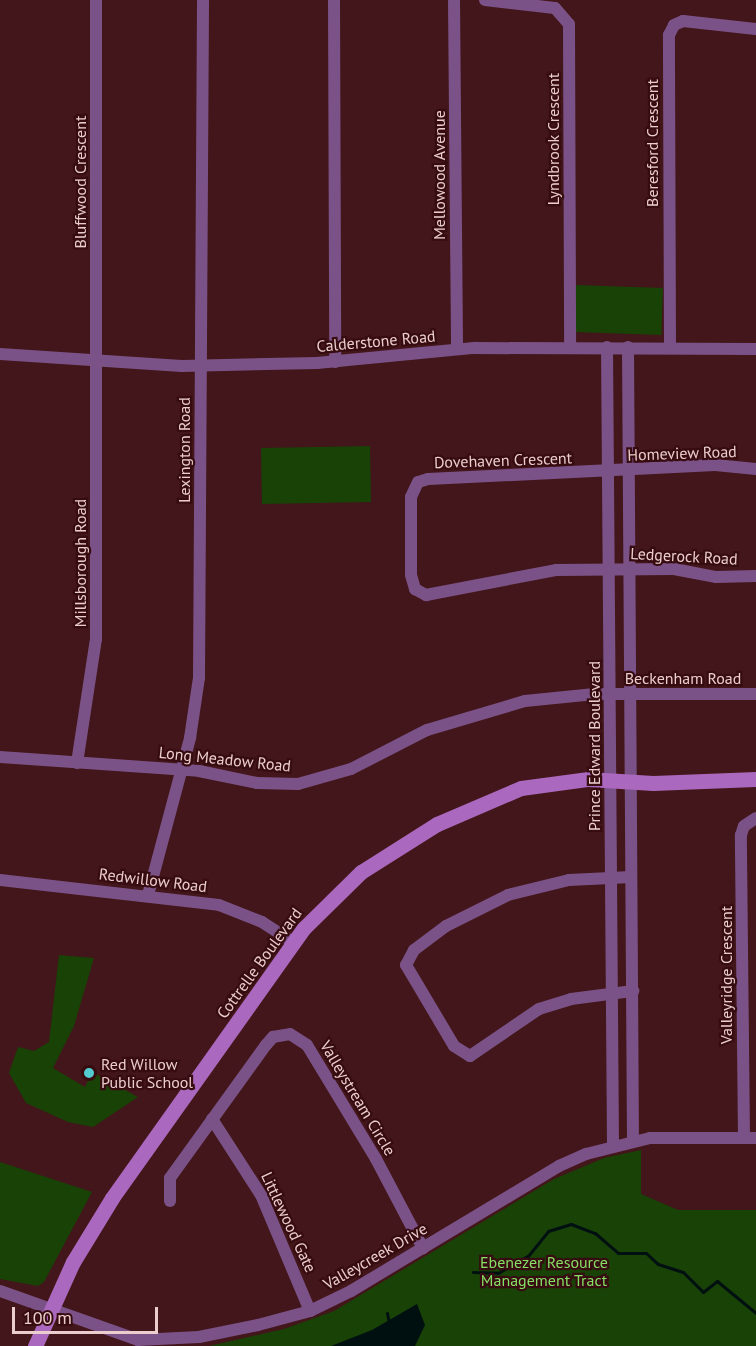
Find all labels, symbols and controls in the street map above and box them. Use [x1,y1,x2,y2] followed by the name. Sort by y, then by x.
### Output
[543,72,563,206] street label: Lyndbrook Crescent
[642,79,662,207] street label: Beresford Crescent
[429,110,449,240] street label: Mellowood Avenue
[70,116,90,248] street label: Bluffwood Crescent
[316,326,436,356] street label: Calderstone Road
[174,397,194,503] street label: Lexington Road
[627,441,737,465] street label: Homeview Road
[434,448,572,472] street label: Dovehaven Crescent
[70,499,90,627] street label: Millsborough Road
[630,544,738,568] street label: Ledgerock Road
[584,661,604,831] street label: Prince Edward Boulevard
[625,668,741,688] street label: Beckenham Road
[158,742,292,776] street label: Long Meadow Road
[98,864,208,896] street label: Redwillow Road
[212,904,306,1022] street label: Cottrelle Boulevard
[716,906,736,1044] street label: Valleyridge Crescent
[316,1037,400,1159] street label: Valleystream Circle
[101,1054,193,1092] place label: Red Willow Public School
[82,1066,96,1080] marker: Red Willow Public School
[257,1169,321,1275] street label: Littlewood Gate
[319,1218,431,1294] street label: Valleycreek Drive
[480,1252,608,1290] park label: Ebenezer Resource Management Tract
[15,1295,160,1333] scale bar
[23,1306,72,1329] text: 100 m

